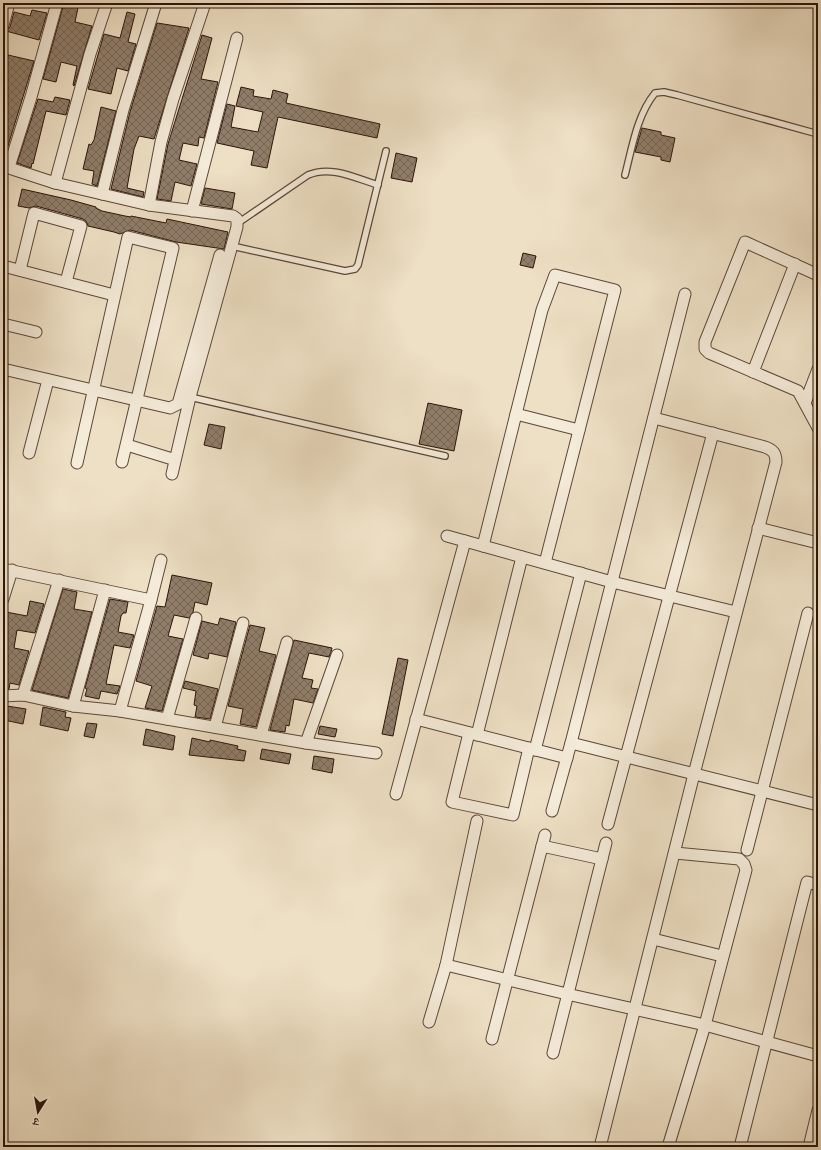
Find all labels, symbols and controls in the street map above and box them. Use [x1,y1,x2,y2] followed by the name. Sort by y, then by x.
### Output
[18,1092,58,1132] north arrow
[31,1114,41,1129] text: उ

